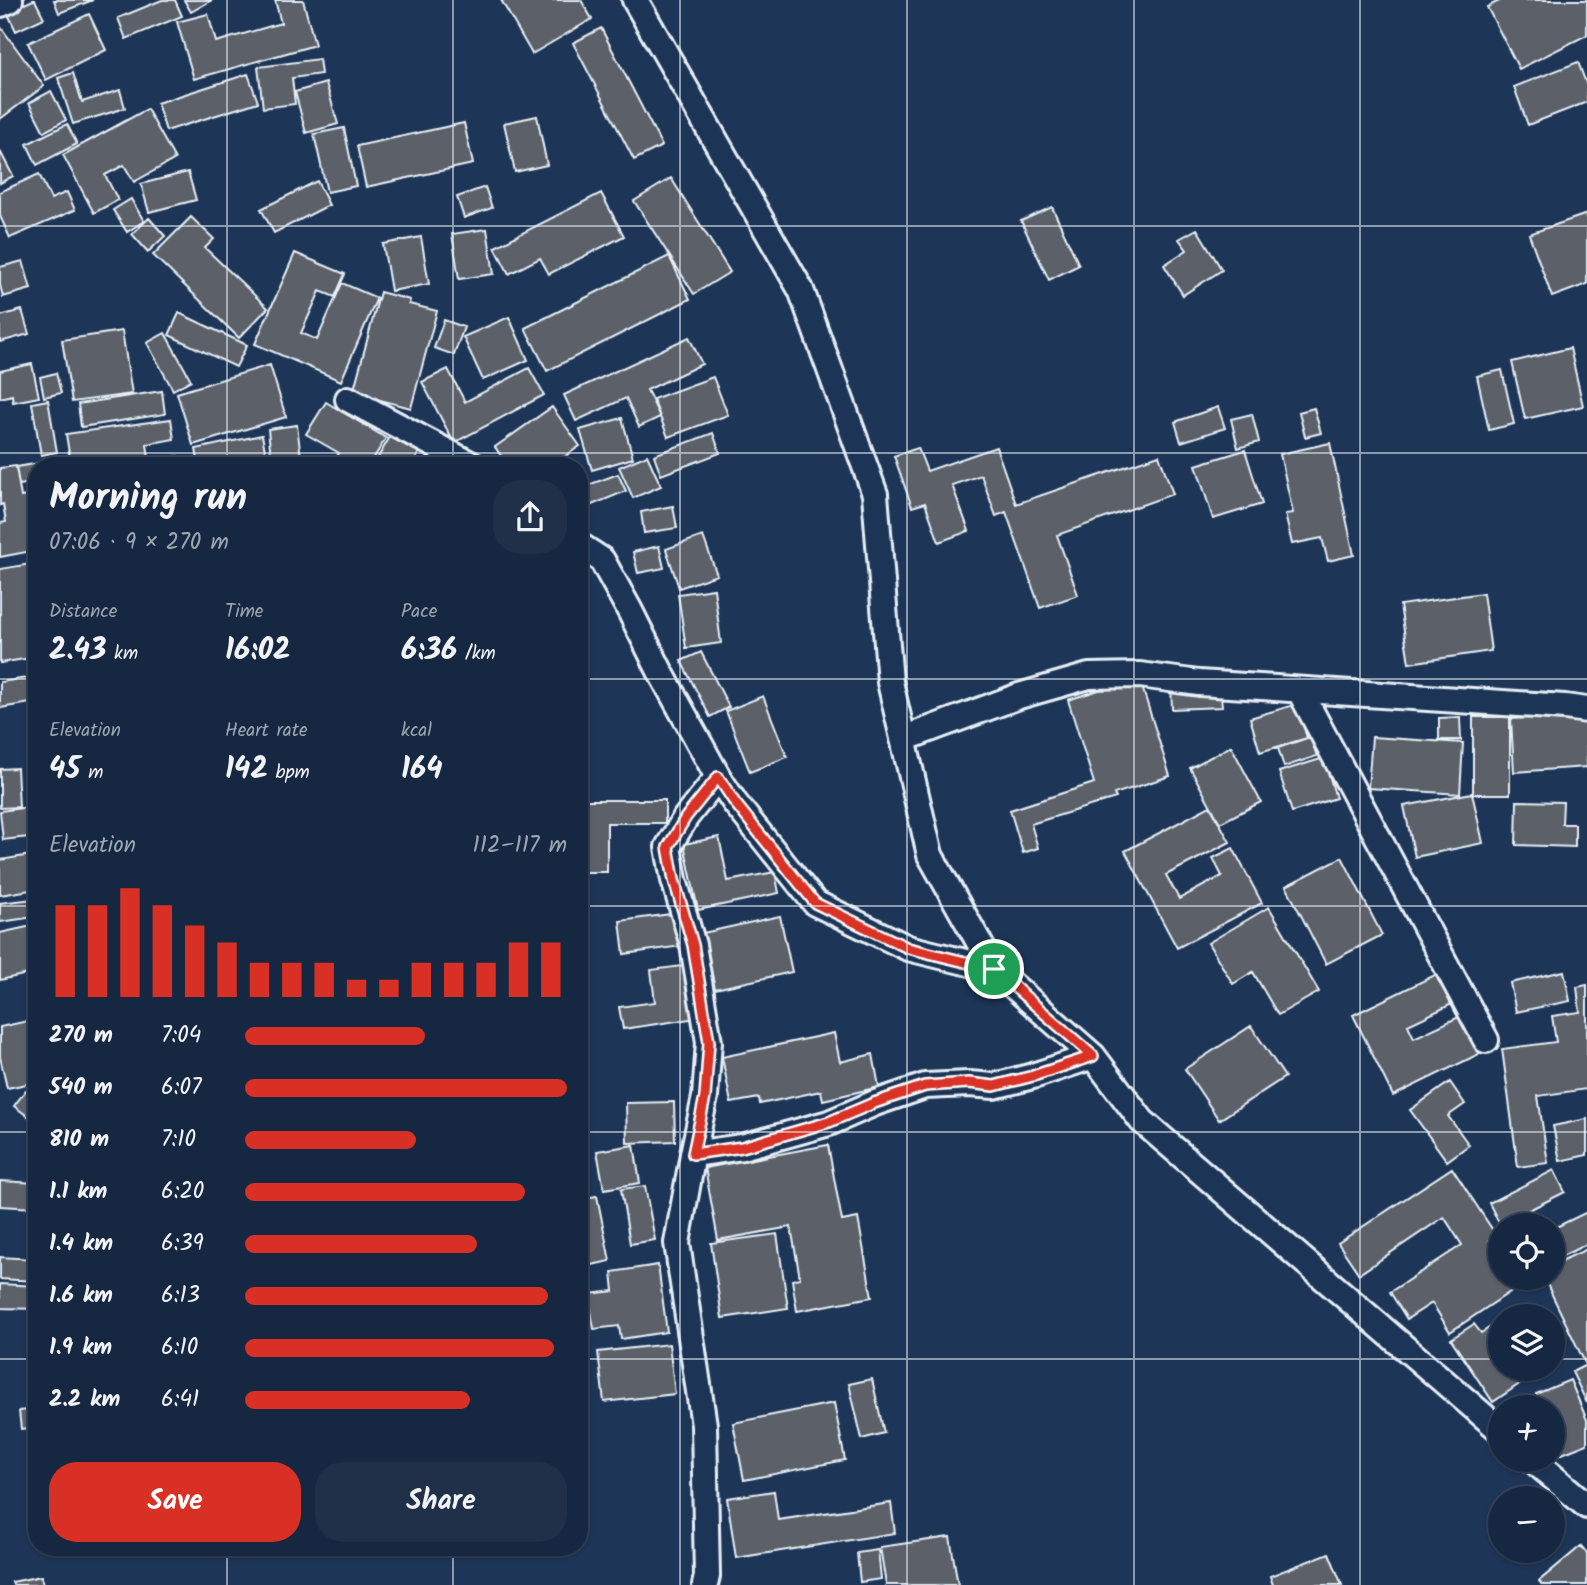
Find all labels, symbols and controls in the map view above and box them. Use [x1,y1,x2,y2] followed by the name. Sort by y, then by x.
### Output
[49,469,247,529] text: Morning run
[493,480,567,554] button: share
[49,525,229,561] text: 07:06 · 9 × 270 m
[49,597,117,627] text: Distance
[225,597,263,627] text: Time
[401,597,437,627] text: Pace
[49,627,106,675] text: 2.43
[225,627,291,675] text: 16:02
[401,627,457,675] text: 6:36
[106,639,138,669] text: km
[457,639,496,669] text: /km
[49,716,121,746] text: Elevation
[225,716,308,746] text: Heart rate
[401,716,432,746] text: kcal
[49,746,81,794] text: 45
[225,746,268,794] text: 142
[401,746,443,794] text: 164
[81,758,103,788] text: m
[268,758,310,788] text: bpm
[49,828,136,864] text: Elevation
[473,828,567,864] text: 112–117 m
[964,939,1024,999] pin
[975,950,1013,988] icon: arrive
[49,1018,113,1054] text: 270 m
[161,1018,201,1054] text: 7:04
[49,1070,113,1106] text: 540 m
[161,1070,202,1106] text: 6:07
[49,1122,109,1158] text: 810 m
[161,1122,196,1158] text: 7:10
[49,1174,107,1210] text: 1.1 km
[161,1174,204,1210] text: 6:20
[1488,1213,1565,1563] map controls
[1488,1213,1565,1290] button: locate
[49,1226,113,1262] text: 1.4 km
[161,1226,204,1262] text: 6:39
[49,1278,113,1314] text: 1.6 km
[161,1278,200,1314] text: 6:13
[1488,1304,1565,1381] button: layers
[49,1330,112,1366] text: 1.9 km
[161,1330,198,1366] text: 6:10
[49,1382,120,1418] text: 2.2 km
[161,1382,199,1418] text: 6:41
[1488,1395,1565,1472] button: +
[49,1462,301,1542] button: Save
[315,1462,567,1542] button: Share
[1488,1486,1565,1563] button: −

